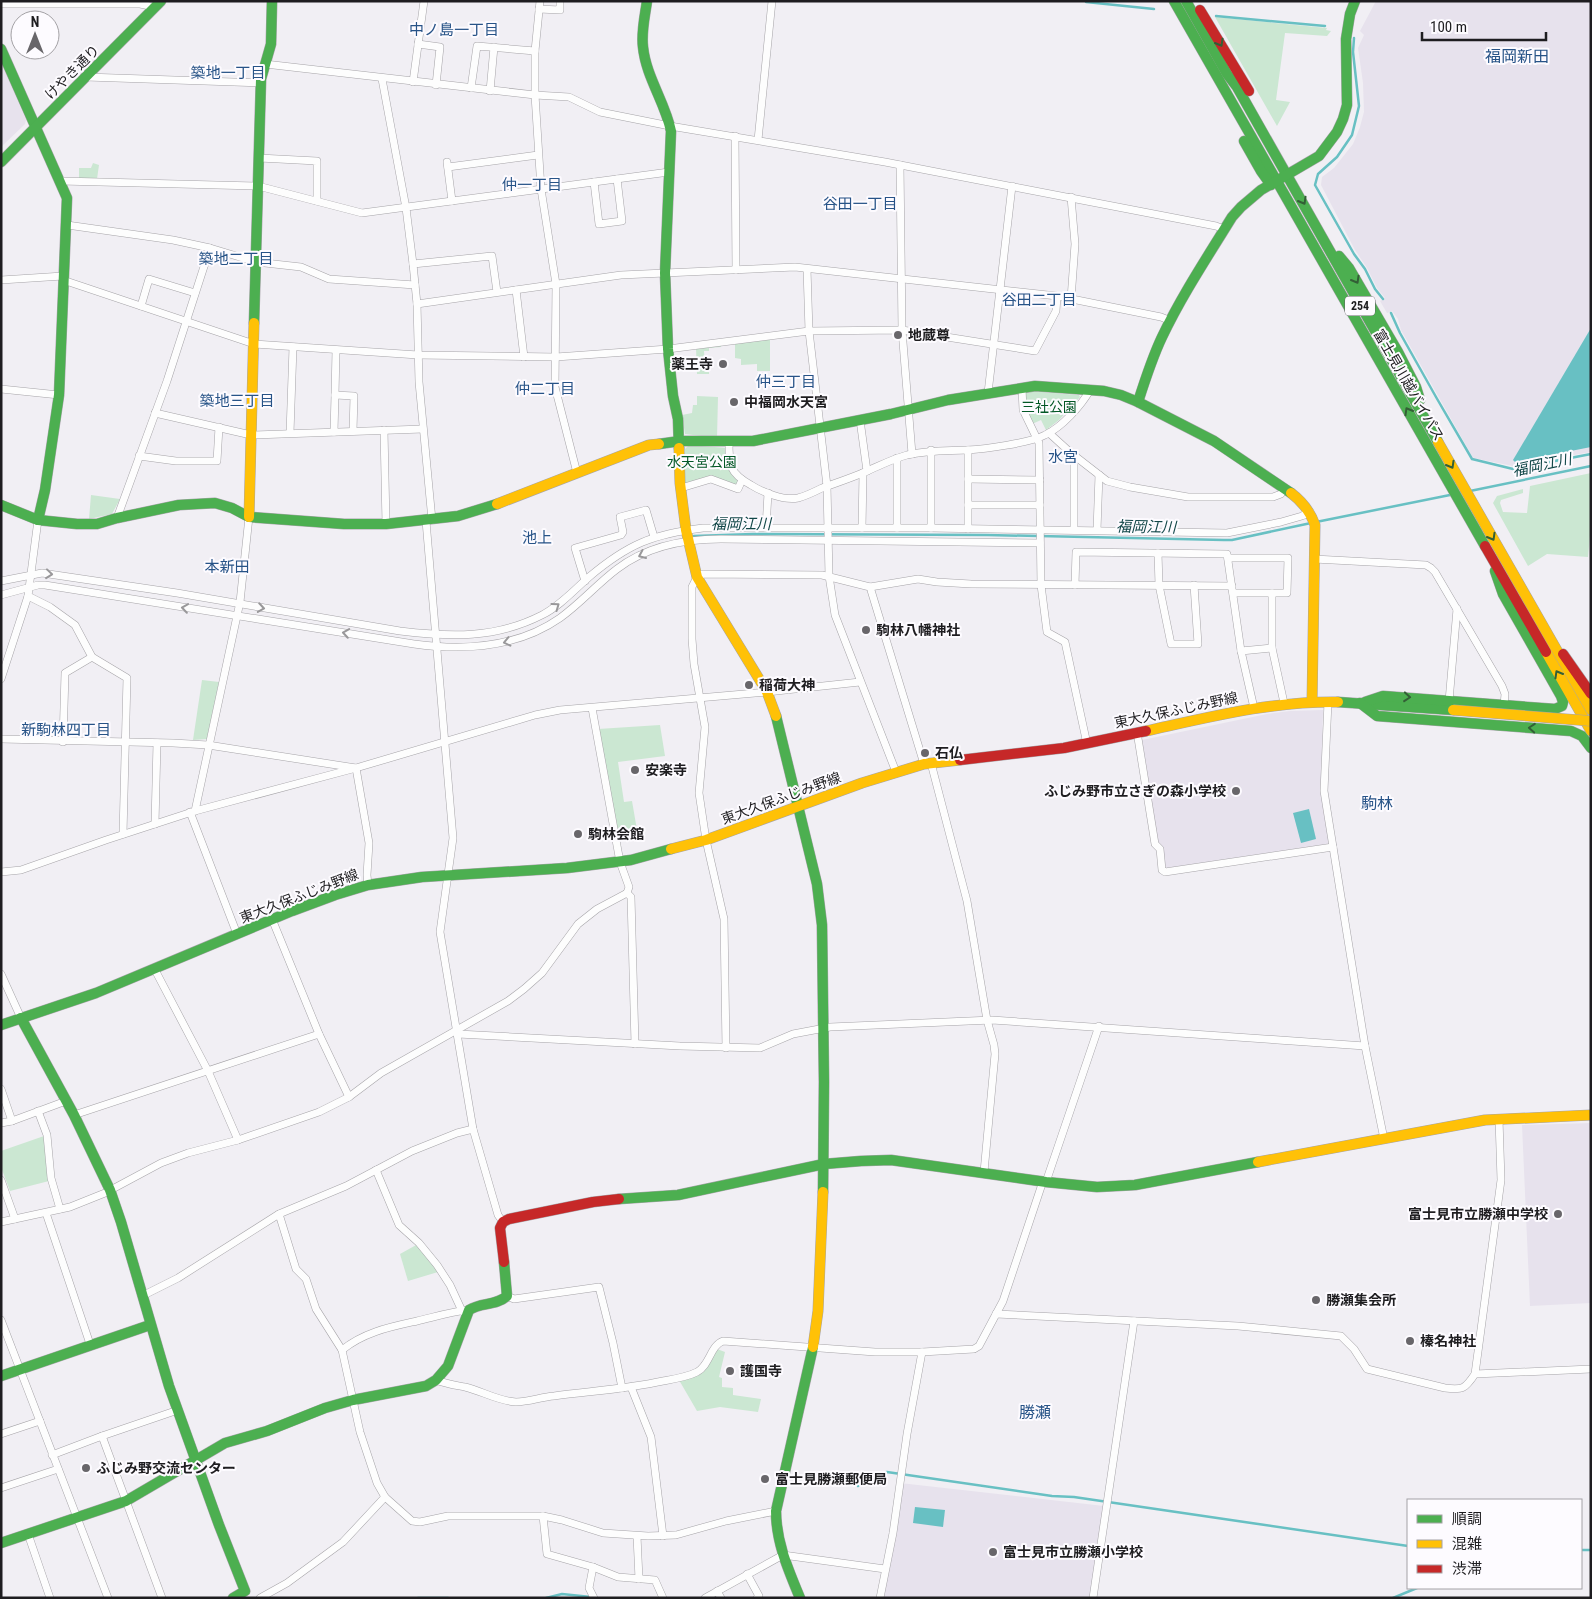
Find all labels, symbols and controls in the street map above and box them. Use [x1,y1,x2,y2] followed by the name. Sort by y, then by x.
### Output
[10,10,60,60] north arrow
[1422,10,1546,42] scale bar
[31,14,39,30] text: N
[1430,18,1467,36] text: 100 m
[409,21,499,39] district label: 中ノ島一丁目
[1214,37,1224,46] one-way arrow
[42,42,102,102] street label: けやき通り
[1485,47,1549,66] district label: 福岡新田
[190,64,266,82] district label: 築地一丁目
[502,176,562,194] district label: 仲一丁目
[822,195,898,213] district label: 谷田一丁目
[1297,195,1307,204] one-way arrow
[198,250,274,268] district label: 築地二丁目
[1349,274,1359,283] one-way arrow
[1001,291,1077,309] district label: 谷田二丁目
[1345,296,1375,316] road number: 254
[908,327,950,343] place label: 地蔵尊
[1371,327,1447,443] street label: 富士見川越バイパス
[892,329,904,341] marker: 地蔵尊
[671,356,713,372] place label: 薬王寺
[717,358,729,370] marker: 薬王寺
[756,373,816,391] district label: 仲三丁目
[515,380,575,398] district label: 仲二丁目
[199,392,275,410] district label: 築地三丁目
[744,394,828,410] place label: 中福岡水天宮
[728,396,740,408] marker: 中福岡水天宮
[1021,399,1077,415] park label: 三社公園
[1404,408,1414,417] one-way arrow
[1048,448,1078,466] district label: 水宮
[1511,450,1575,480] water label: 福岡江川
[667,454,737,470] park label: 水天宮公園
[1444,459,1454,468] one-way arrow
[711,515,773,533] water label: 福岡江川
[1116,517,1178,537] water label: 福岡江川
[522,529,552,547] district label: 池上
[1486,532,1496,541] one-way arrow
[638,548,647,559] one-way arrow
[204,558,250,576] district label: 本新田
[45,568,53,579] one-way arrow
[257,602,266,612] one-way arrow
[181,603,189,614] one-way arrow
[550,603,560,612] one-way arrow
[876,622,960,638] place label: 駒林八幡神社
[860,624,872,636] marker: 駒林八幡神社
[342,628,350,638] one-way arrow
[502,636,511,647] one-way arrow
[1554,670,1564,679] one-way arrow
[759,677,815,693] place label: 稲荷大神
[743,679,755,691] marker: 稲荷大神
[1113,689,1239,731] street label: 東大久保ふじみ野線
[1403,692,1411,703] one-way arrow
[21,721,111,739] district label: 新駒林四丁目
[1528,723,1536,734] one-way arrow
[935,745,963,761] place label: 石仏
[919,747,931,759] marker: 石仏
[645,762,687,778] place label: 安楽寺
[629,764,641,776] marker: 安楽寺
[719,769,843,827] street label: 東大久保ふじみ野線
[1044,783,1226,799] place label: ふじみ野市立さぎの森小学校
[1230,785,1242,797] marker: ふじみ野市立さぎの森小学校
[1361,794,1393,813] district label: 駒林
[588,826,644,842] place label: 駒林会館
[572,828,584,840] marker: 駒林会館
[237,866,361,926] street label: 東大久保ふじみ野線
[1408,1206,1548,1222] place label: 富士見市立勝瀬中学校
[1552,1208,1564,1220] marker: 富士見市立勝瀬中学校
[1326,1292,1396,1308] place label: 勝瀬集会所
[1310,1294,1322,1306] marker: 勝瀬集会所
[1420,1333,1476,1349] place label: 榛名神社
[1404,1335,1416,1347] marker: 榛名神社
[740,1363,782,1379] place label: 護国寺
[724,1365,736,1377] marker: 護国寺
[1019,1403,1051,1422] district label: 勝瀬
[96,1460,236,1476] place label: ふじみ野交流センター
[80,1462,92,1474] marker: ふじみ野交流センター
[775,1471,887,1487] place label: 富士見勝瀬郵便局
[759,1473,771,1485] marker: 富士見勝瀬郵便局
[1407,1499,1582,1589] legend
[1452,1510,1482,1528] text: 順調
[1452,1535,1482,1553] text: 混雑
[1003,1544,1143,1560] place label: 富士見市立勝瀬小学校
[987,1546,999,1558] marker: 富士見市立勝瀬小学校
[1452,1560,1482,1578] text: 渋滞

